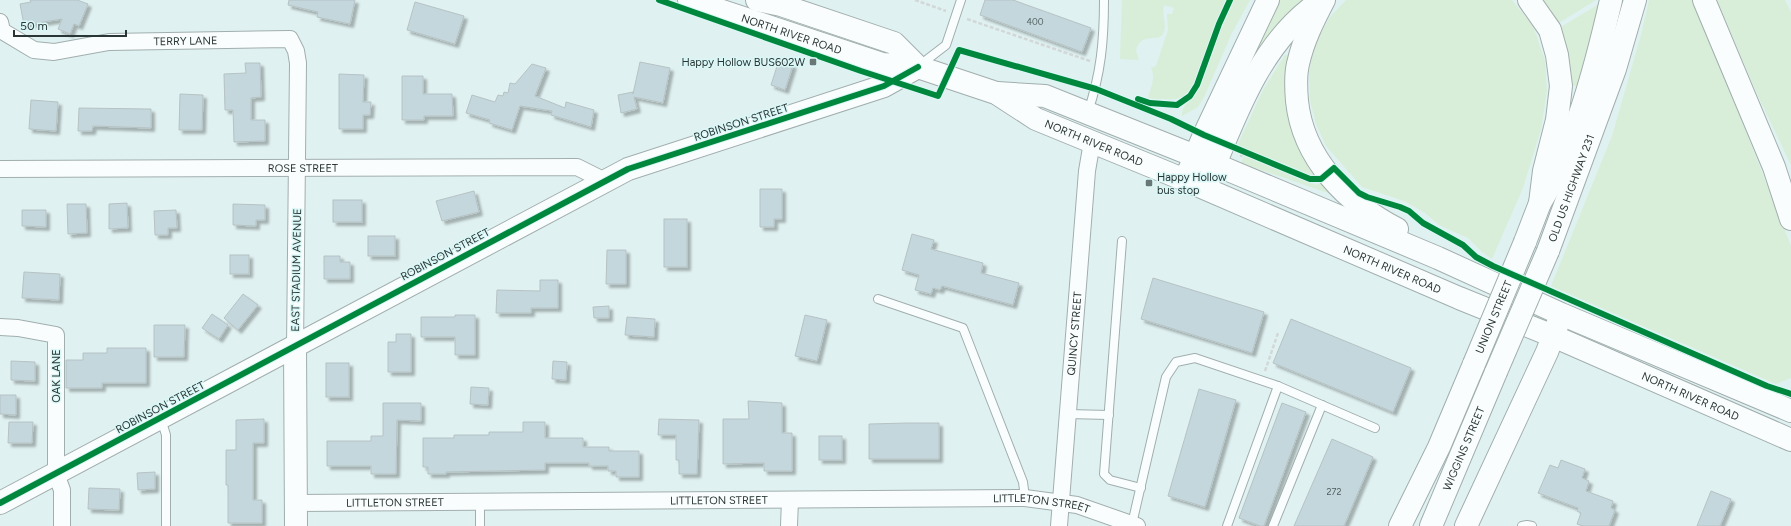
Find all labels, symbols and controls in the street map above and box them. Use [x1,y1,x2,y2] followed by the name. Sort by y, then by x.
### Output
[14,12,126,38] scale bar
[739,12,844,57] street label: NORTH RIVER ROAD
[1026,16,1044,27] house number: 400
[20,19,48,33] text: 50 m
[153,34,218,48] street label: TERRY LANE
[681,56,805,69] place label: Happy Hollow BUS602W
[808,57,818,67] marker: Happy Hollow BUS602W
[692,101,790,144] street label: ROBINSON STREET
[1043,117,1145,169] street label: NORTH RIVER ROAD
[1546,133,1597,244] street label: OLD US HIGHWAY 231
[268,162,338,175] street label: ROSE STREET
[1157,171,1227,197] place label: Happy Hollow bus stop
[1144,178,1154,188] marker: Happy Hollow bus stop
[289,208,304,332] street label: EAST STADIUM AVENUE
[398,225,492,283] street label: ROBINSON STREET
[1341,243,1443,297] street label: NORTH RIVER ROAD
[1473,279,1515,356] street label: UNION STREET
[1065,291,1084,376] street label: QUINCY STREET
[50,349,63,403] street label: OAK LANE
[1640,370,1741,424] street label: NORTH RIVER ROAD
[113,378,207,436] street label: ROBINSON STREET
[1441,405,1488,493] street label: WIGGINS STREET
[1327,486,1341,497] house number: 272
[993,492,1092,516] street label: LITTLETON STREET
[670,494,768,507] street label: LITTLETON STREET
[346,496,444,510] street label: LITTLETON STREET

